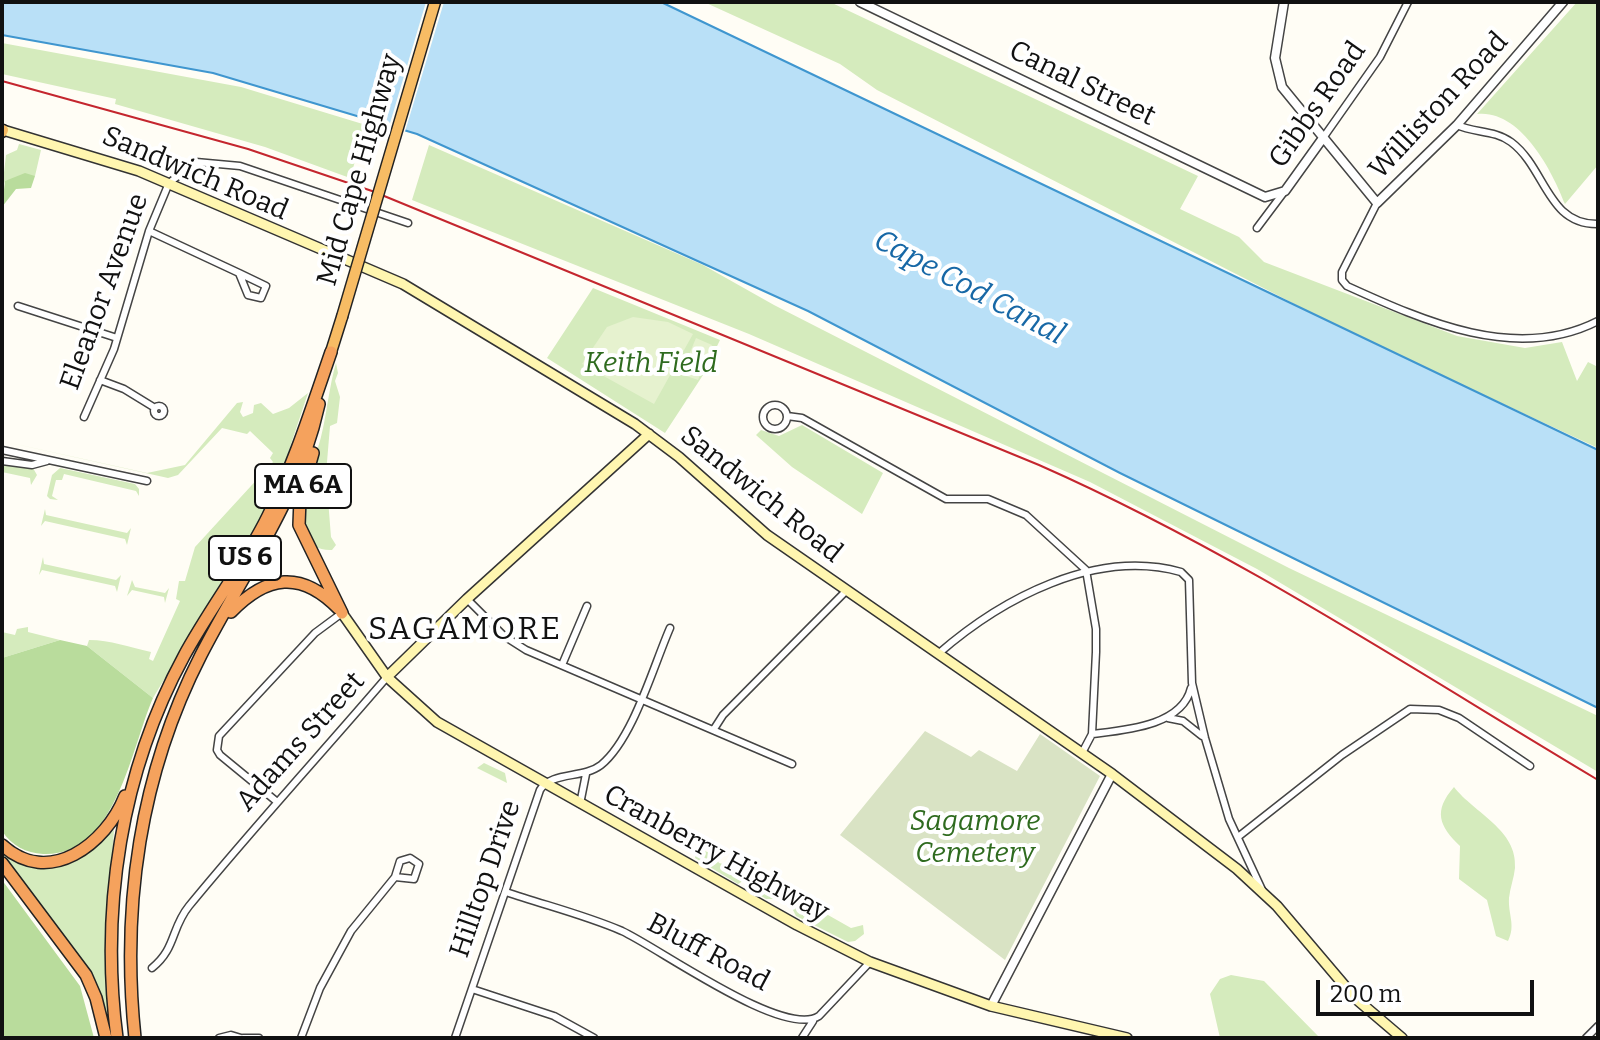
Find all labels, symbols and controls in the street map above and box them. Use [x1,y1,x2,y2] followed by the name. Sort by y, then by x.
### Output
[1362,26,1516,186] street label: Williston Road
[1003,34,1161,134] street label: Canal Street
[1262,35,1374,175] street label: Gibbs Road
[311,50,409,290] street label: Mid Cape Highway
[97,120,293,228] street label: Sandwich Road
[54,189,156,395] street label: Eleanor Avenue
[868,223,1070,353] water label: Cape Cod Canal
[584,347,718,381] park label: Keith Field
[673,419,849,571] street label: Sandwich Road
[255,464,351,508] road number: MA 6A
[209,536,281,580] road number: US 6
[368,611,562,649] district label: SAGAMORE
[230,666,372,818] street label: Adams Street
[598,778,834,930] street label: Cranberry Highway
[443,796,529,962] street label: Hilltop Drive
[910,805,1040,871] park label: Sagamore Cemetery
[641,907,775,999] street label: Bluff Road
[1320,964,1538,1014] scale bar
[1330,980,1402,1008] text: 200 m

